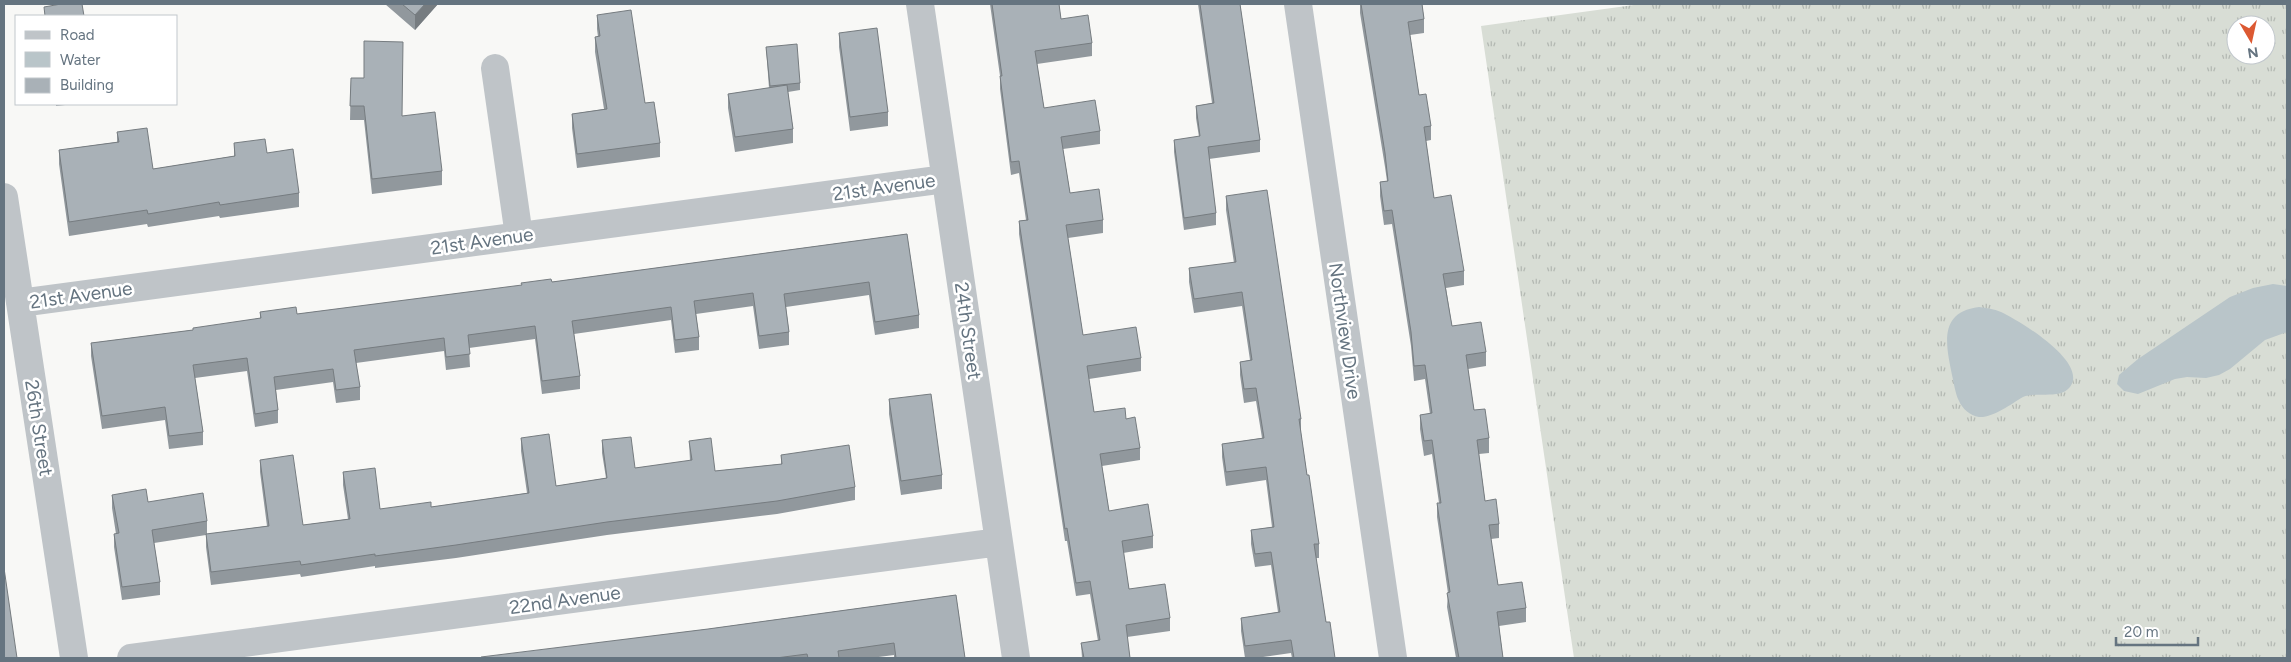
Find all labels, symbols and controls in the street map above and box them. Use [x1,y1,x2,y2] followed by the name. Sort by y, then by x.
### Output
[15,15,178,105] legend
[2226,15,2276,65] north arrow
[60,26,95,44] text: Road
[2246,43,2260,62] text: N
[60,51,100,69] text: Water
[60,76,114,94] text: Building
[831,168,937,206] street label: 21st Avenue
[429,222,535,260] street label: 21st Avenue
[1324,261,1366,401] street label: Northview Drive
[28,276,134,314] street label: 21st Avenue
[950,281,986,381] street label: 24th Street
[20,378,58,478] street label: 26th Street
[508,581,622,619] street label: 22nd Avenue
[2116,614,2198,646] scale bar
[2124,623,2158,641] text: 20 m

